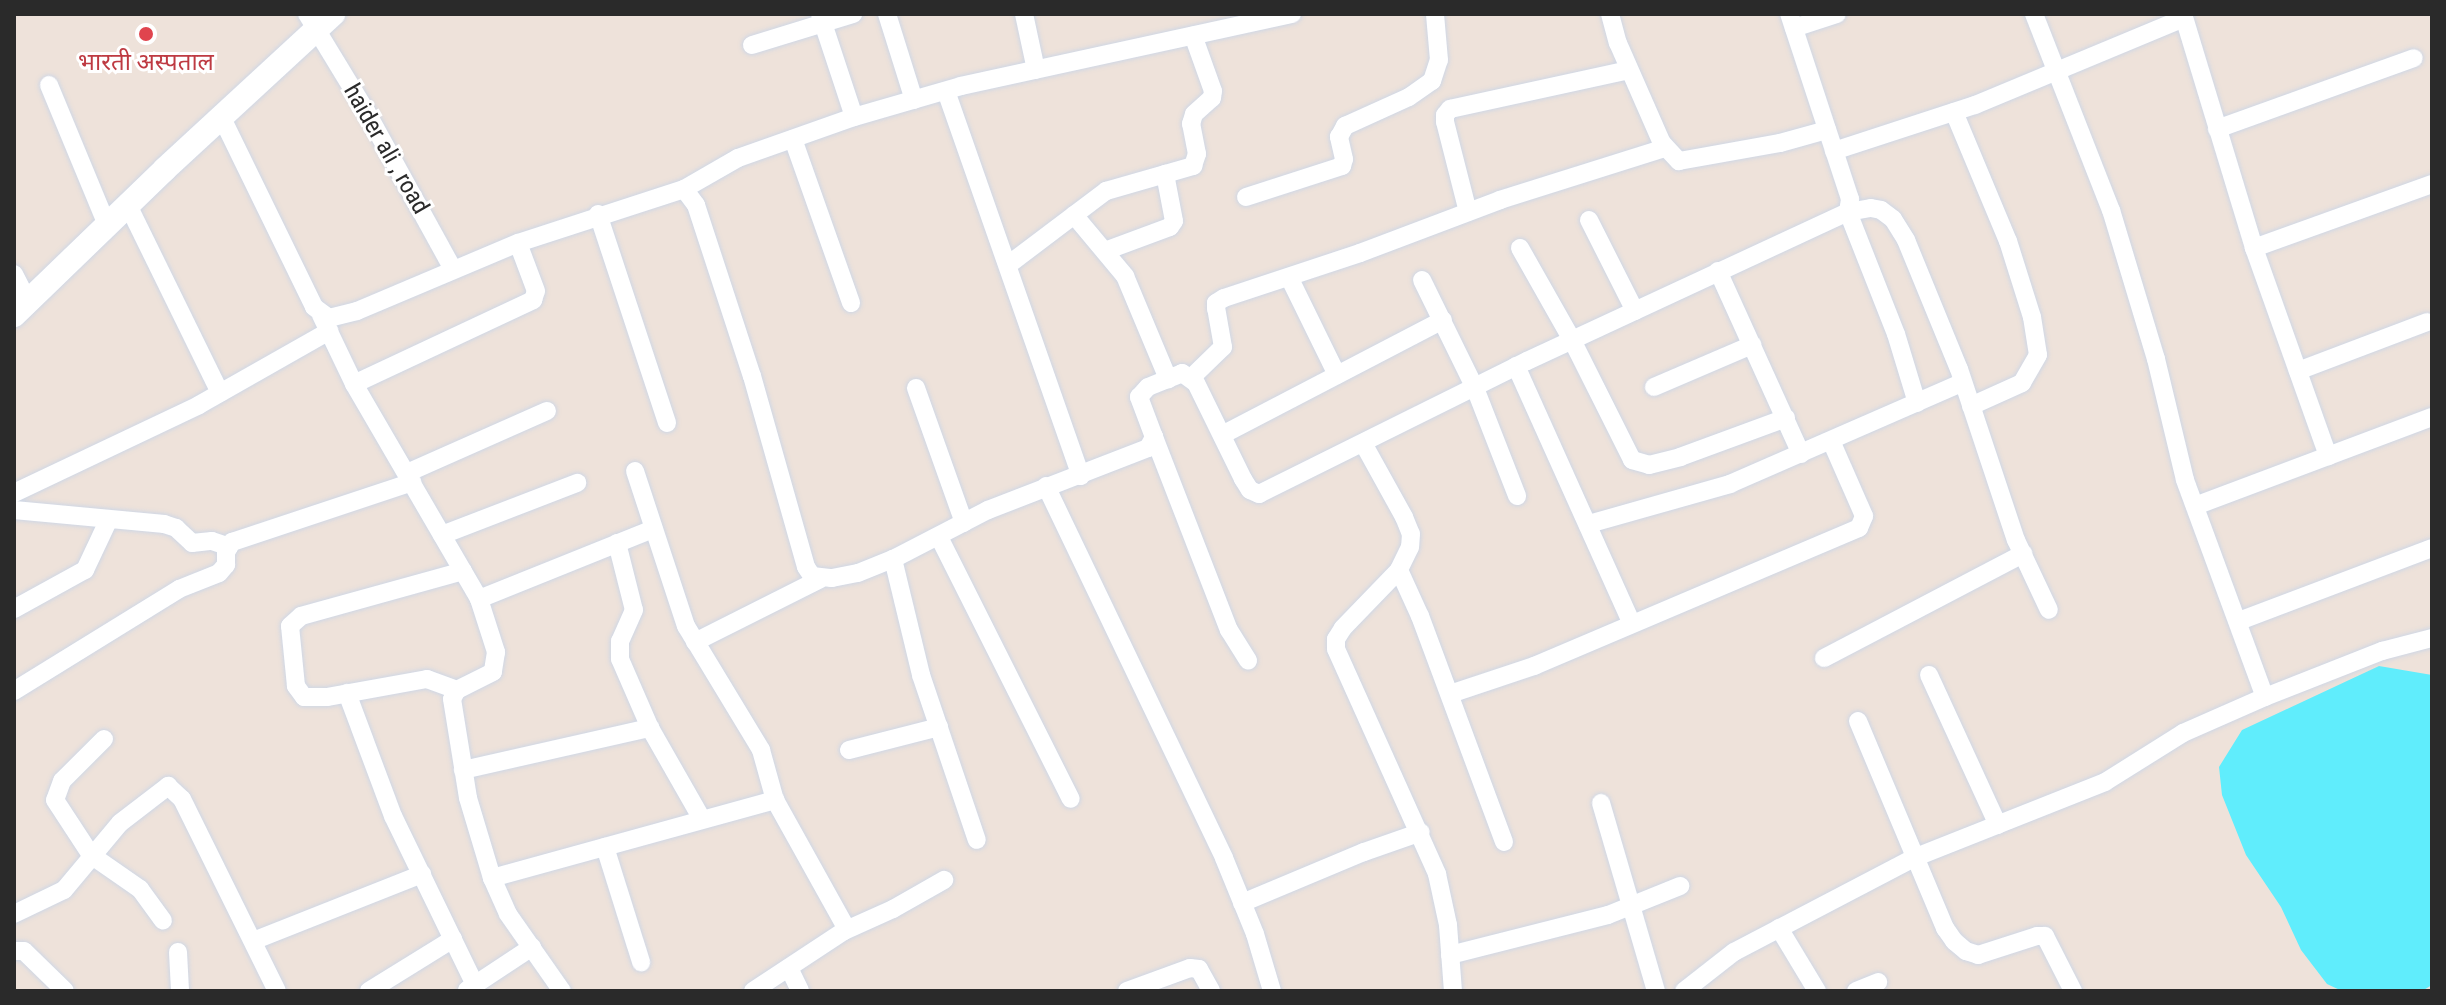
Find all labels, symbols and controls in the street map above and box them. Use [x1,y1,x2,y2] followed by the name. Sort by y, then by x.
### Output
[135,23,157,45] marker: भारती अस्पताल
[78,49,214,77] place label: भारती अस्पताल
[337,79,435,219] street label: haider ali , road

